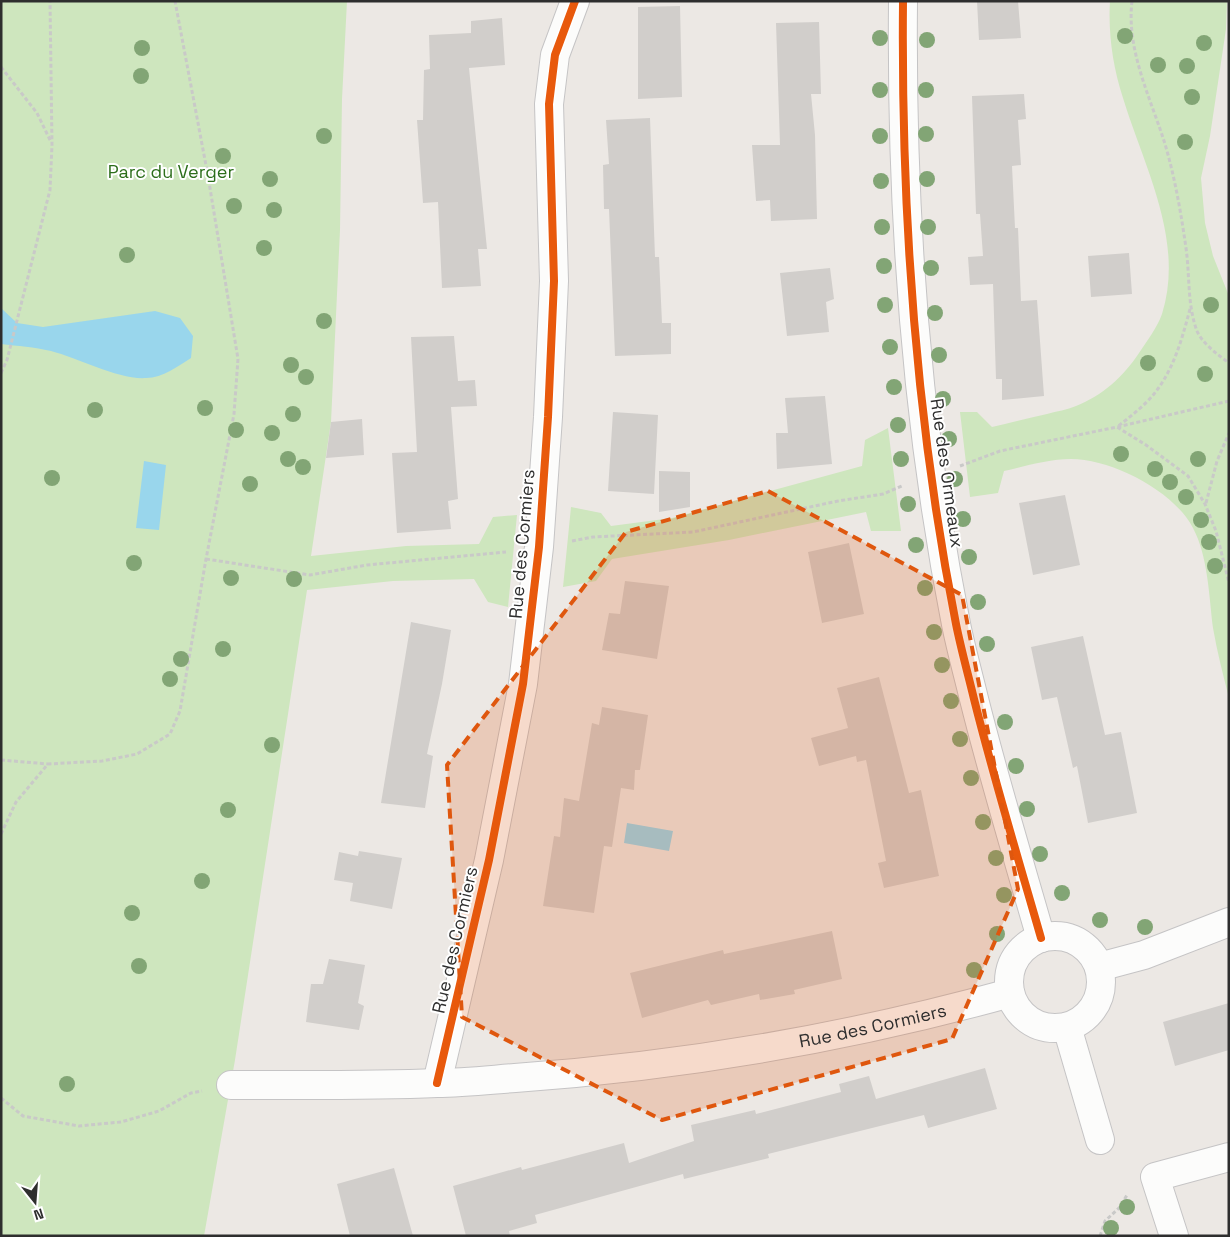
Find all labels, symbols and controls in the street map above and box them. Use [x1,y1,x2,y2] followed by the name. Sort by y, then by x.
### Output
[108,160,234,183] park label: Parc du Verger
[926,397,969,549] street label: Rue des Ormeaux
[504,468,540,620] street label: Rue des Cormiers
[426,864,483,1016] street label: Rue des Cormiers
[797,998,949,1053] street label: Rue des Cormiers
[10,1177,60,1227] north arrow
[32,1204,46,1224] text: N

